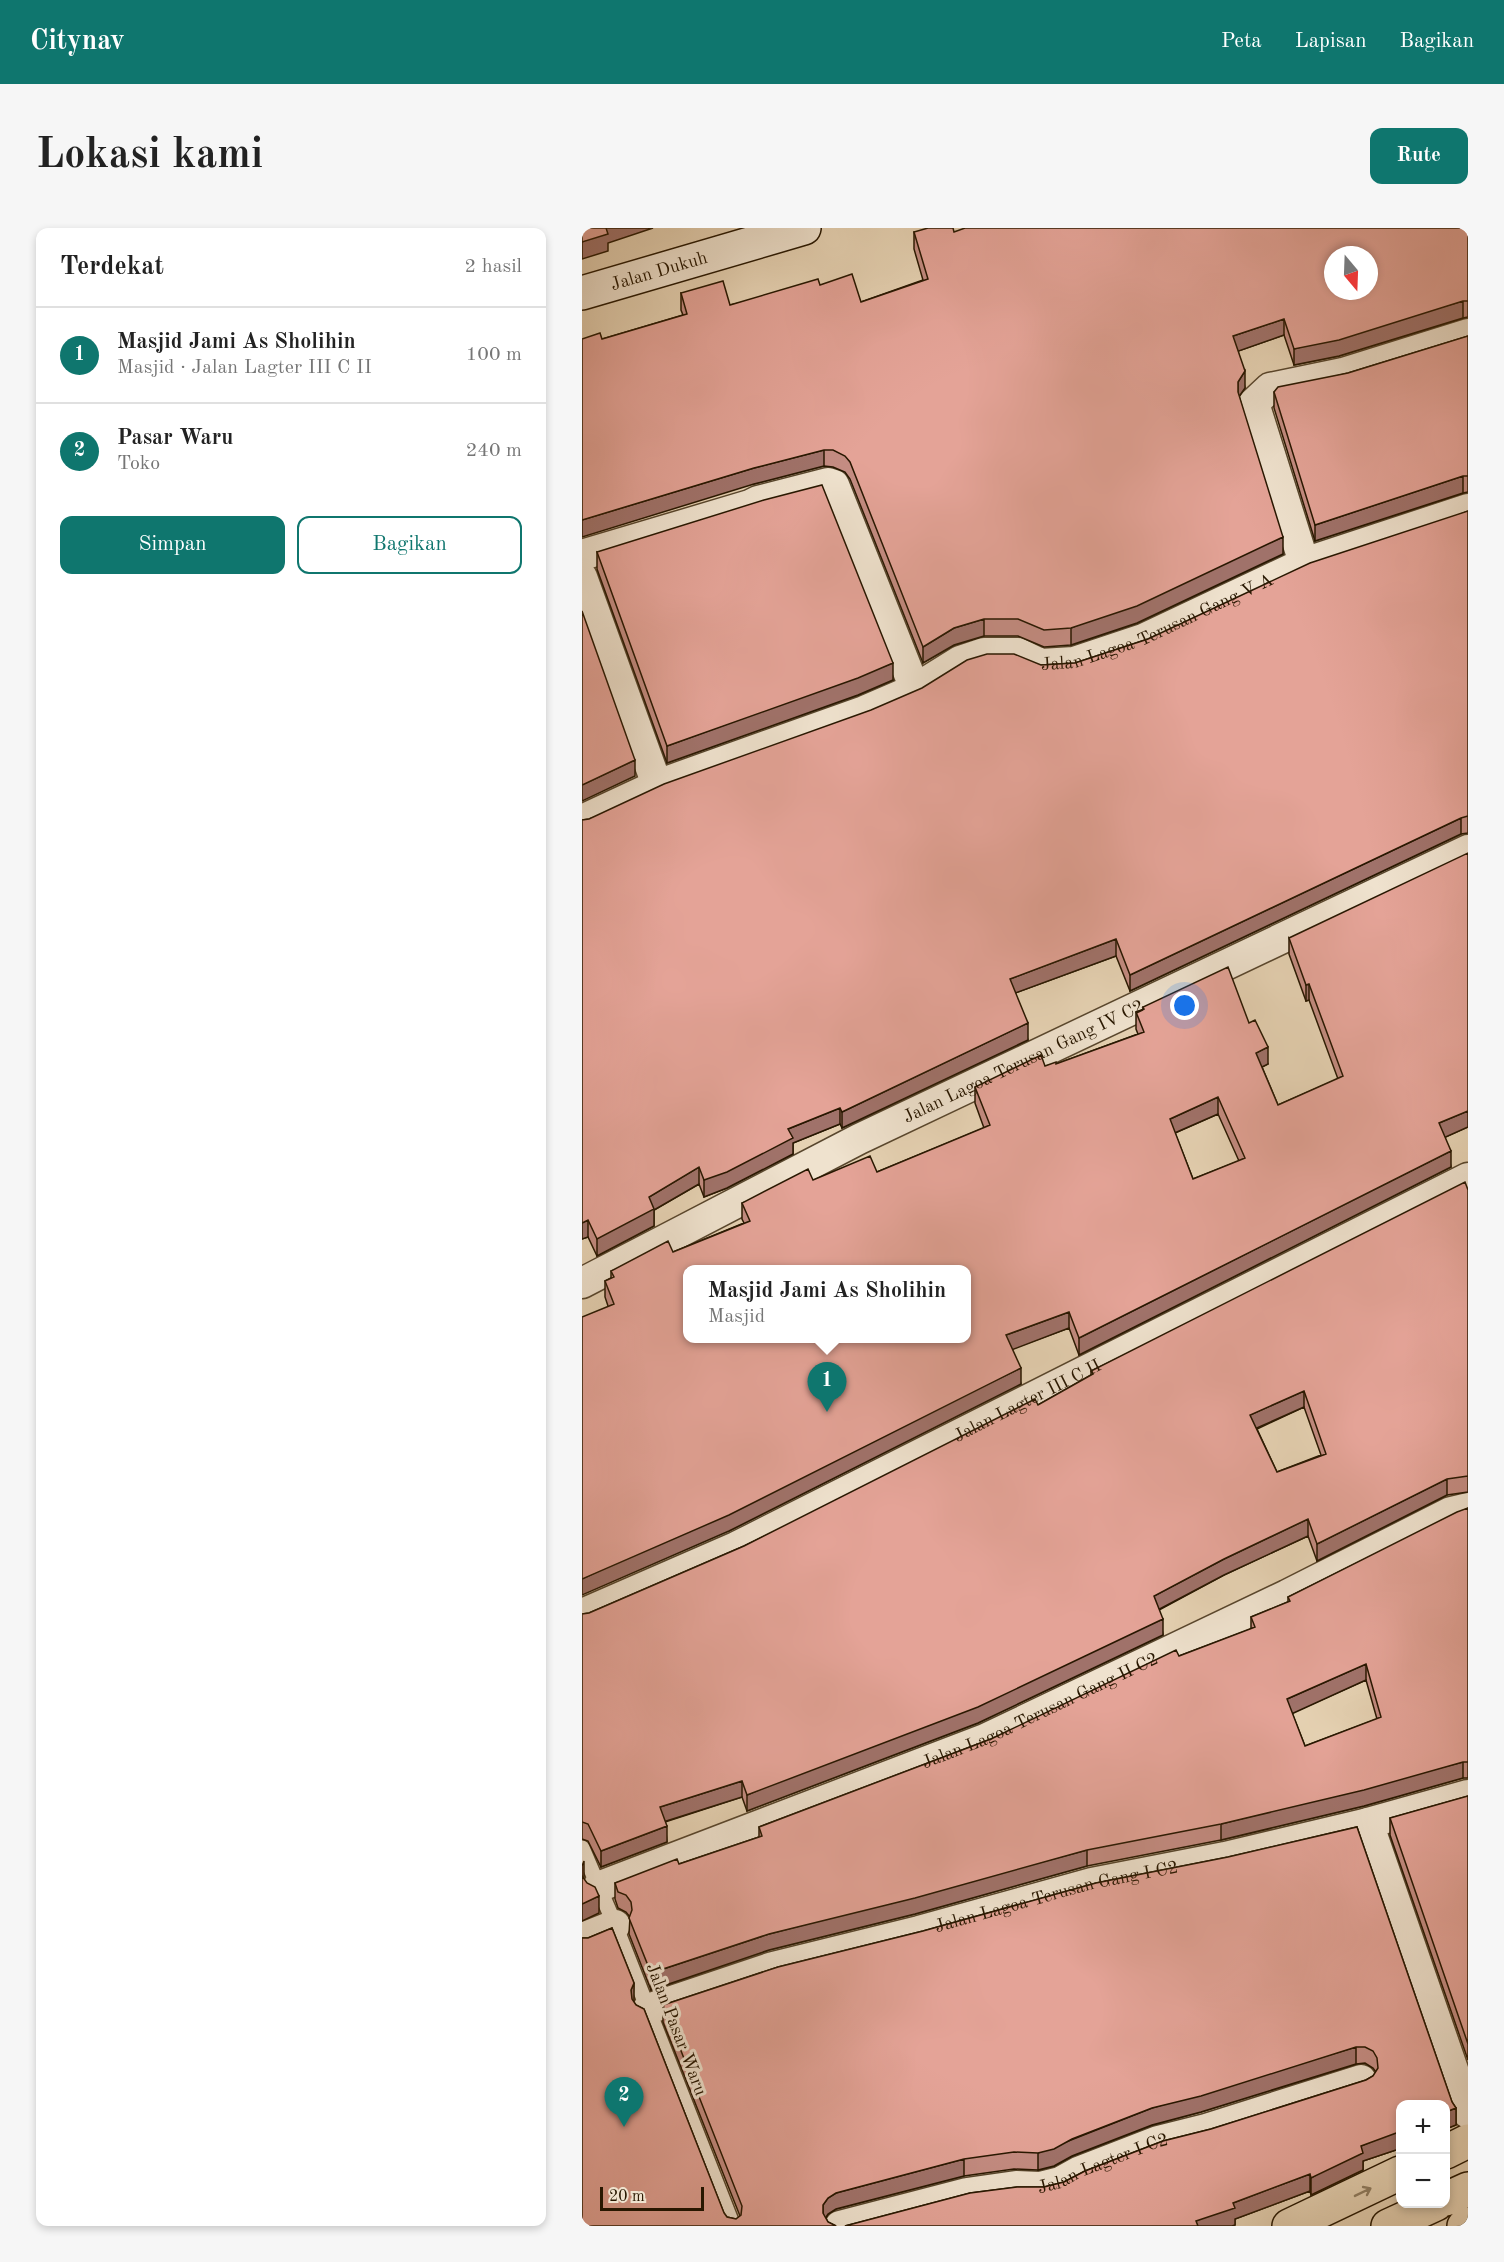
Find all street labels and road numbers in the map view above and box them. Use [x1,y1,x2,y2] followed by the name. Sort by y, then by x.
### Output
[609,249,710,294] street label: Jalan Dukuh
[1040,571,1276,674] street label: Jalan Lagoa Terusan Gang V A
[900,997,1147,1127] street label: Jalan Lagoa Terusan Gang IV C2
[951,1356,1104,1446] street label: Jalan Lagter III C II
[920,1650,1161,1772] street label: Jalan Lagoa Terusan Gang II C2
[933,1858,1180,1936] street label: Jalan Lagoa Terusan Gang I C2
[643,1961,710,2098] street label: Jalan Pasar Waru
[1036,2131,1170,2197] street label: Jalan Lagter I C2

